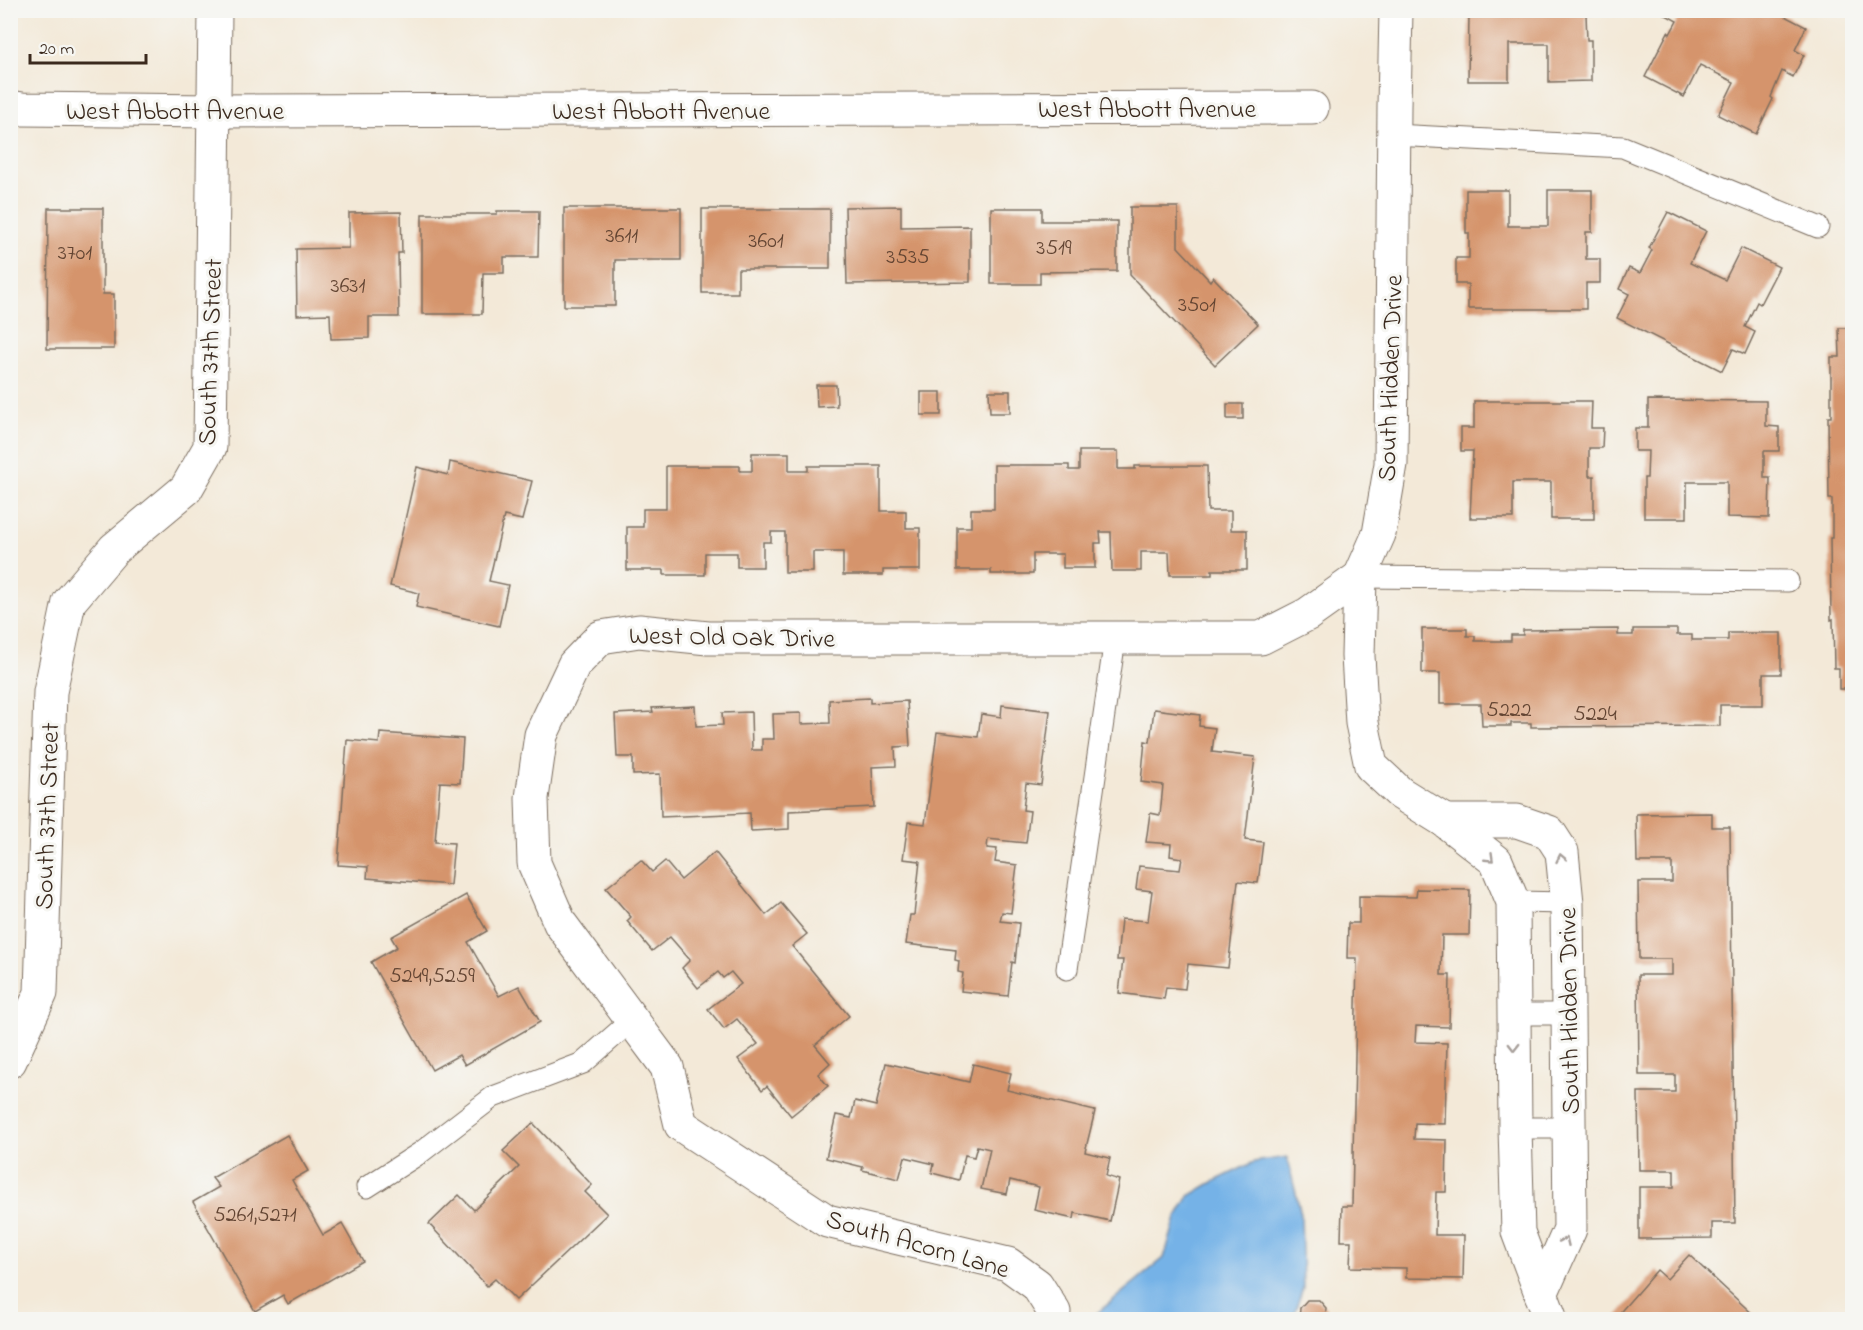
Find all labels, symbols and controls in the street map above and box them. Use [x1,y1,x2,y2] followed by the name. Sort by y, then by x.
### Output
[30,27,146,65] scale bar
[39,37,74,63] text: 20 m
[1038,92,1256,130] street label: West Abbott Avenue
[66,94,284,132] street label: West Abbott Avenue
[552,94,770,132] street label: West Abbott Avenue
[606,221,638,253] house number: 3611
[748,226,784,258] house number: 3601
[1036,233,1072,265] house number: 3519
[58,238,92,270] house number: 3701
[886,242,930,274] house number: 3535
[190,258,234,446] street label: South 37th Street
[331,271,365,303] house number: 3631
[1369,274,1415,482] street label: South Hidden Drive
[1178,290,1216,322] house number: 3501
[629,618,836,660] street label: West Old Oak Drive
[1486,695,1532,727] house number: 5222
[1573,699,1617,731] house number: 5224
[27,722,71,910] street label: South 37th Street
[1484,851,1494,862] one-way arrow
[1556,854,1569,864] one-way arrow
[1550,907,1592,1115] street label: South Hidden Drive
[389,961,475,993] house number: 5249,5259
[1508,1042,1520,1051] one-way arrow
[213,1200,297,1232] house number: 5261,5271
[821,1202,1014,1290] street label: South Acorn Lane
[1558,1236,1570,1247] one-way arrow

